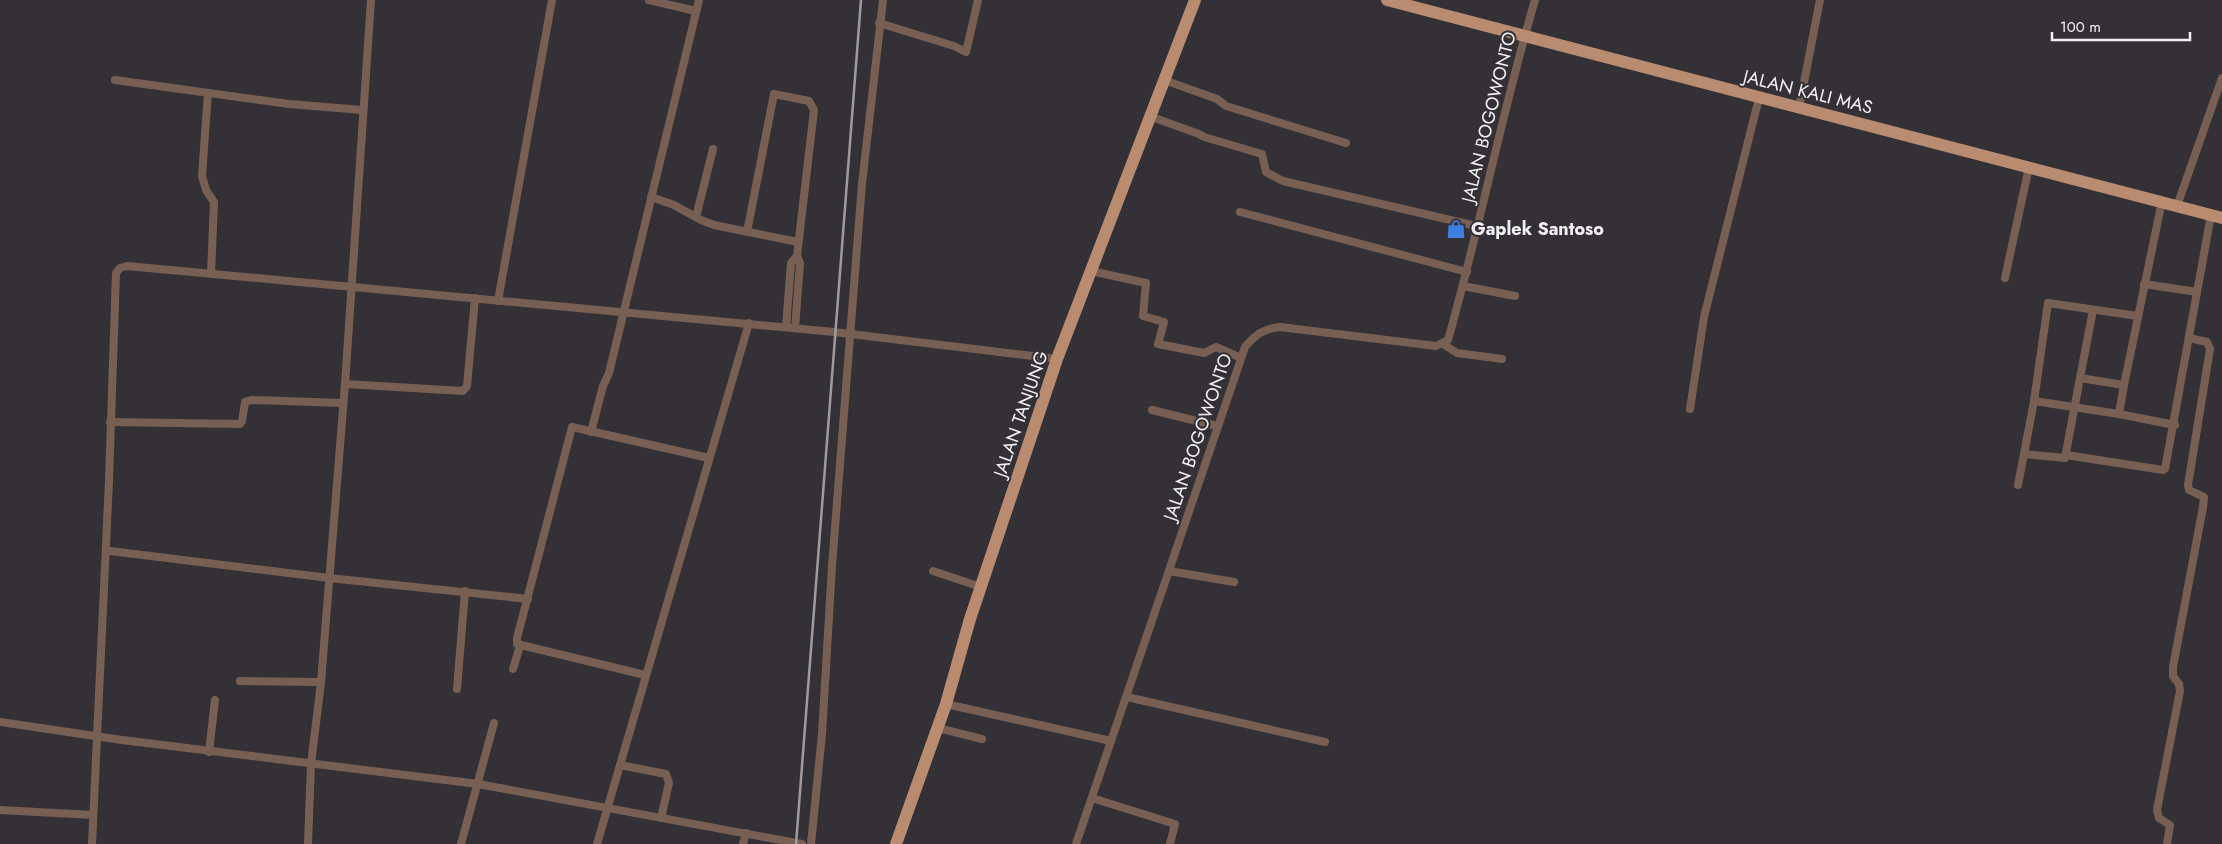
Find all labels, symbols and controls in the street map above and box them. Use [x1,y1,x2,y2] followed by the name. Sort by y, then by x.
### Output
[2052,10,2190,42] scale bar
[2060,16,2101,38] text: 100 m
[1455,29,1523,207] street label: JALAN BOGOWONTO
[1739,63,1875,121] street label: JALAN KALI MAS
[1471,216,1604,242] place label: Gaplek Santoso
[1445,218,1467,240] shop icon: Gaplek Santoso
[987,347,1055,483] street label: JALAN TANJUNG
[1157,350,1239,526] street label: JALAN BOGOWONTO

